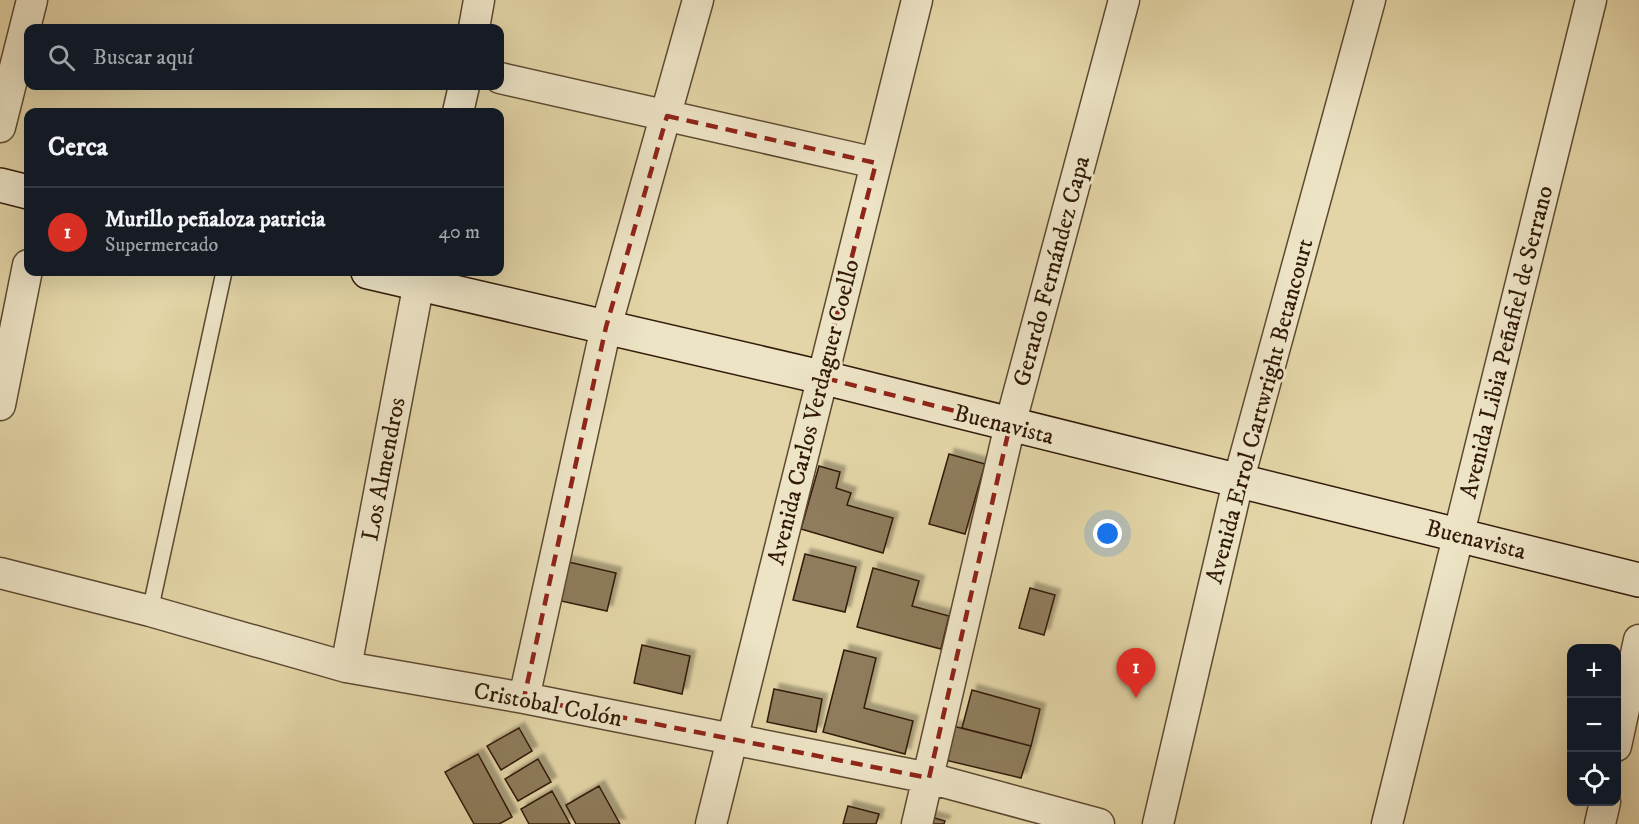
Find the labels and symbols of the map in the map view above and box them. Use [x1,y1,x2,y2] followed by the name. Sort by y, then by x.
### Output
[1007,152,1097,390] street label: Gerardo Fernández Capa
[1454,183,1560,502] street label: Avenida Libia Peñafiel de Serrano
[1199,235,1321,587] street label: Avenida Errol Cartwright Betancourt
[761,256,867,568] street label: Avenida Carlos Verdaguer Coello
[355,395,413,544] street label: Los Almendros
[951,398,1058,452] street label: Buenavista
[1423,513,1530,567] street label: Buenavista
[1093,519,1122,548] your location
[1116,648,1156,698] pin: 1
[471,676,625,734] street label: Cristobal Colón

